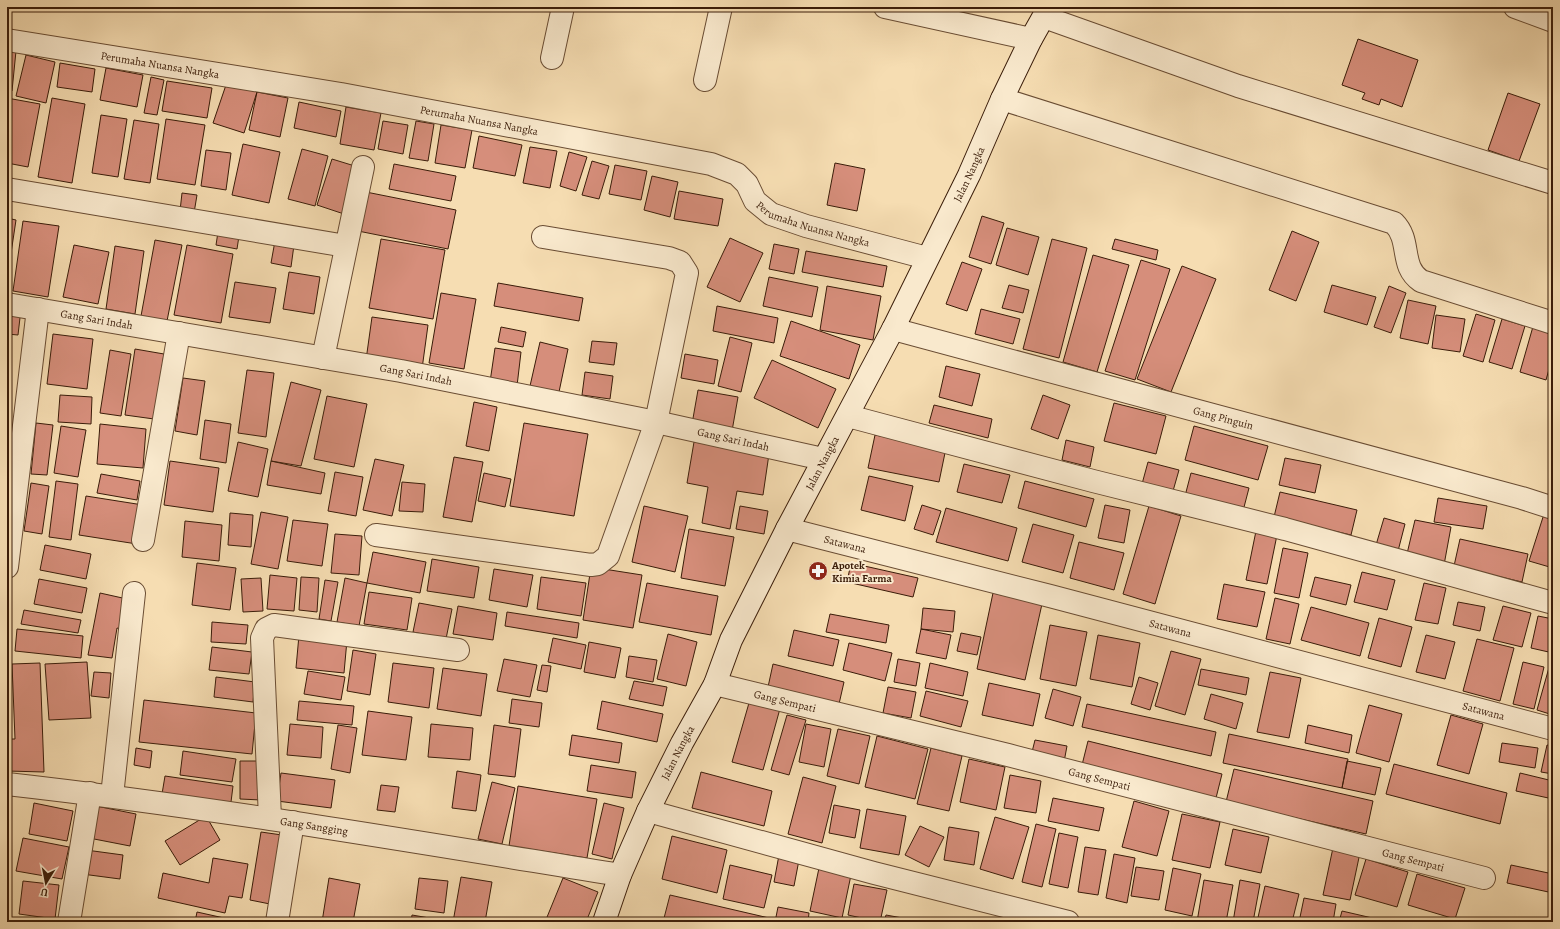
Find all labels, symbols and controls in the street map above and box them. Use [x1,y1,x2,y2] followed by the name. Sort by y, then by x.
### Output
[100,48,221,82] street label: Perumaha Nuansa Nangka
[419,102,540,139] street label: Perumaha Nuansa Nangka
[949,143,988,204] street label: Jalan Nangka
[753,197,872,250] street label: Perumaha Nuansa Nangka
[59,306,134,333] street label: Gang Sari Indah
[379,360,454,389] street label: Gang Sari Indah
[1191,402,1255,433] street label: Gang Pinguin
[696,424,771,454] street label: Gang Sari Indah
[801,433,843,493] street label: Jalan Nangka
[822,531,869,557] street label: Satawana
[831,558,892,586] place label: Apotek Kimia Farma
[807,560,829,582] pharmacy icon: Apotek Kimia Farma
[1148,615,1194,641] street label: Satawana
[752,686,818,716] street label: Gang Sempati
[1461,698,1507,724] street label: Satawana
[657,722,698,782] street label: Jalan Nangka
[1067,763,1132,794] street label: Gang Sempati
[279,813,350,839] street label: Gang Sangging
[1381,844,1446,875] street label: Gang Sempati
[26,863,66,903] north arrow
[39,884,49,900] text: U

